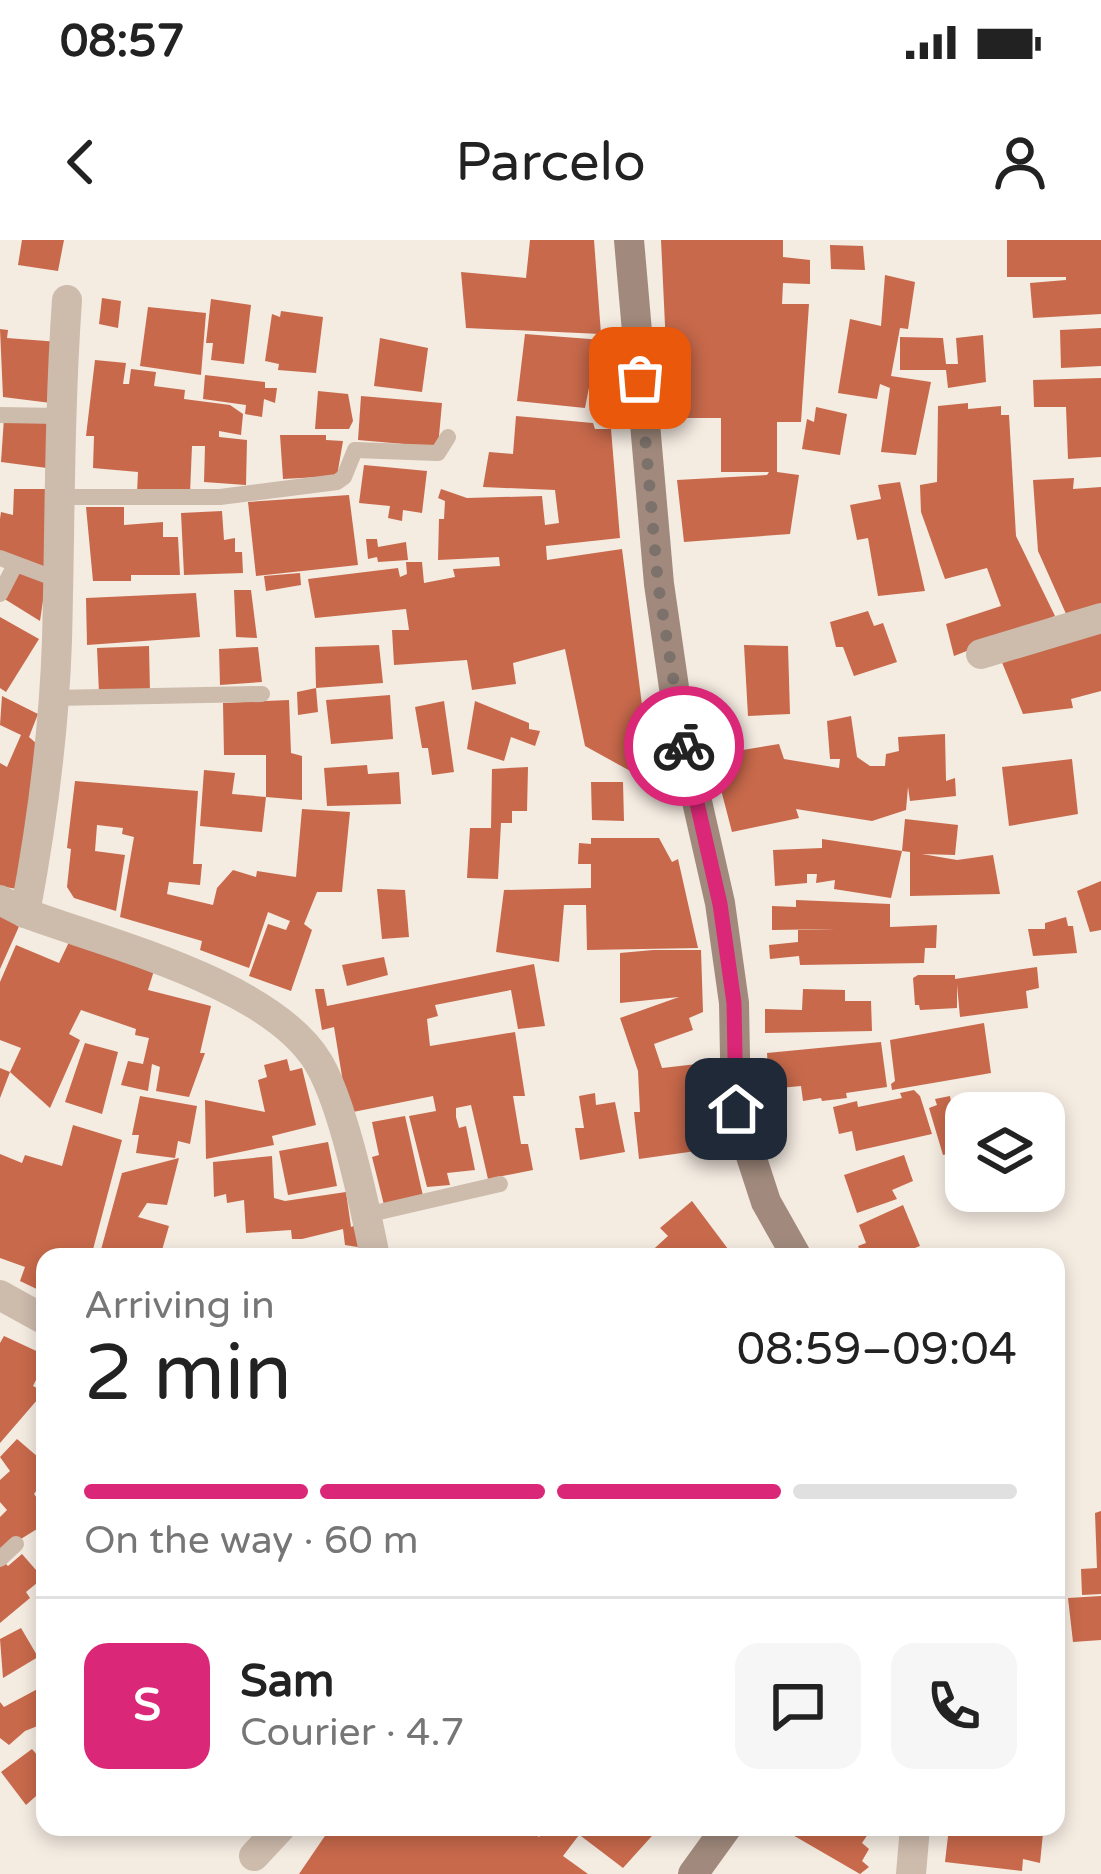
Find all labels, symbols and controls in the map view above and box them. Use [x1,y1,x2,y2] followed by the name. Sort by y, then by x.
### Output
[60,15,185,69] text: 08:57
[48,129,114,195] icon: back
[987,129,1053,195] icon: person
[455,130,646,195] text: Parcelo
[589,327,691,429] pin
[607,345,673,411] icon: bag
[624,686,744,806] courier
[651,713,717,779] icon: bike
[685,1058,787,1160] pin
[703,1076,769,1142] icon: home
[945,1092,1065,1212] map controls
[945,1092,1065,1212] button: layers
[84,1282,275,1329] text: Arriving in
[737,1323,1017,1377] text: 08:59–09:04
[84,1327,292,1421] text: 2 min
[84,1517,419,1564] text: On the way · 60 m
[735,1643,861,1769] button: chat
[891,1643,1017,1769] button: phone
[240,1655,334,1709] text: Sam
[133,1679,161,1733] text: S
[240,1709,465,1756] text: Courier · 4.7

